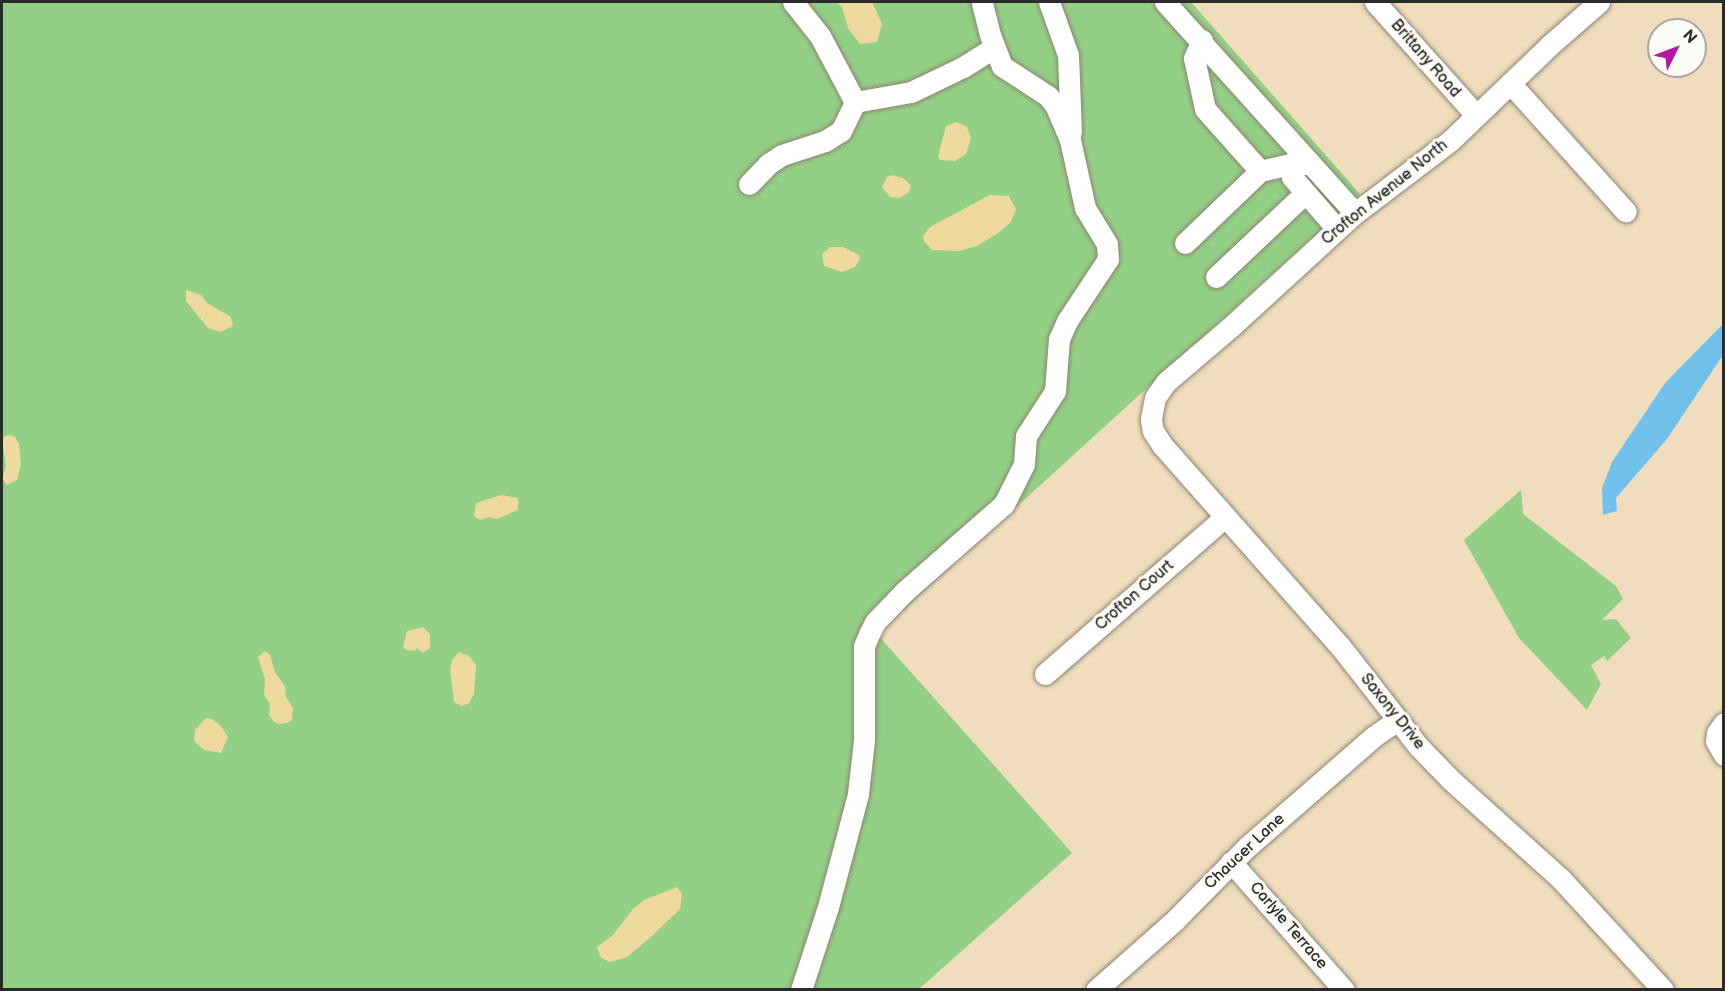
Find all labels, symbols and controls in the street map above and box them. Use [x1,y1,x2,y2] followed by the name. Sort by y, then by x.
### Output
[1386,16,1464,102] street label: Brittany Road
[1647,18,1707,78] north arrow
[1678,26,1700,48] text: N
[1318,136,1452,250] street label: Crofton Avenue North
[1092,557,1178,635] street label: Crofton Court
[1355,670,1429,754] street label: Saxony Drive
[1201,810,1289,894] street label: Chaucer Lane
[1245,878,1331,974] street label: Carlyle Terrace

